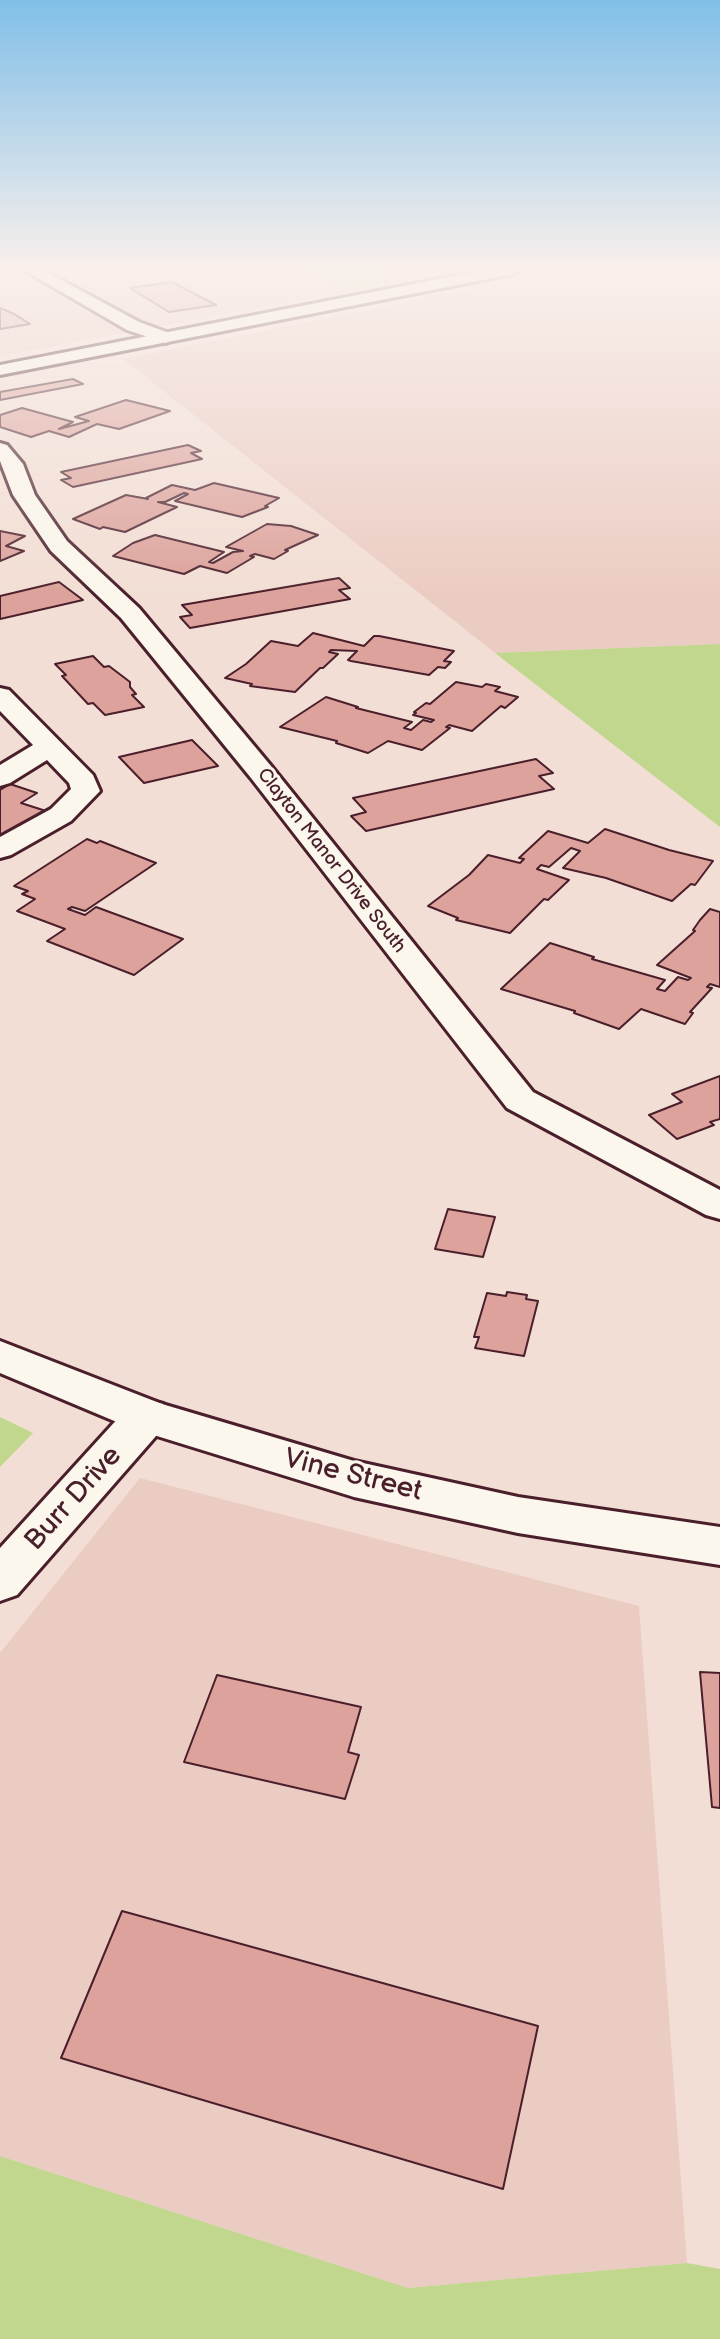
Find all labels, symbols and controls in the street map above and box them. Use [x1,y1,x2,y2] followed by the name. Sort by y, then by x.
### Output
[252,764,410,958] street label: Clayton Manor Drive South
[19,1440,129,1558] street label: Burr Drive
[281,1443,425,1509] street label: Vine Street

